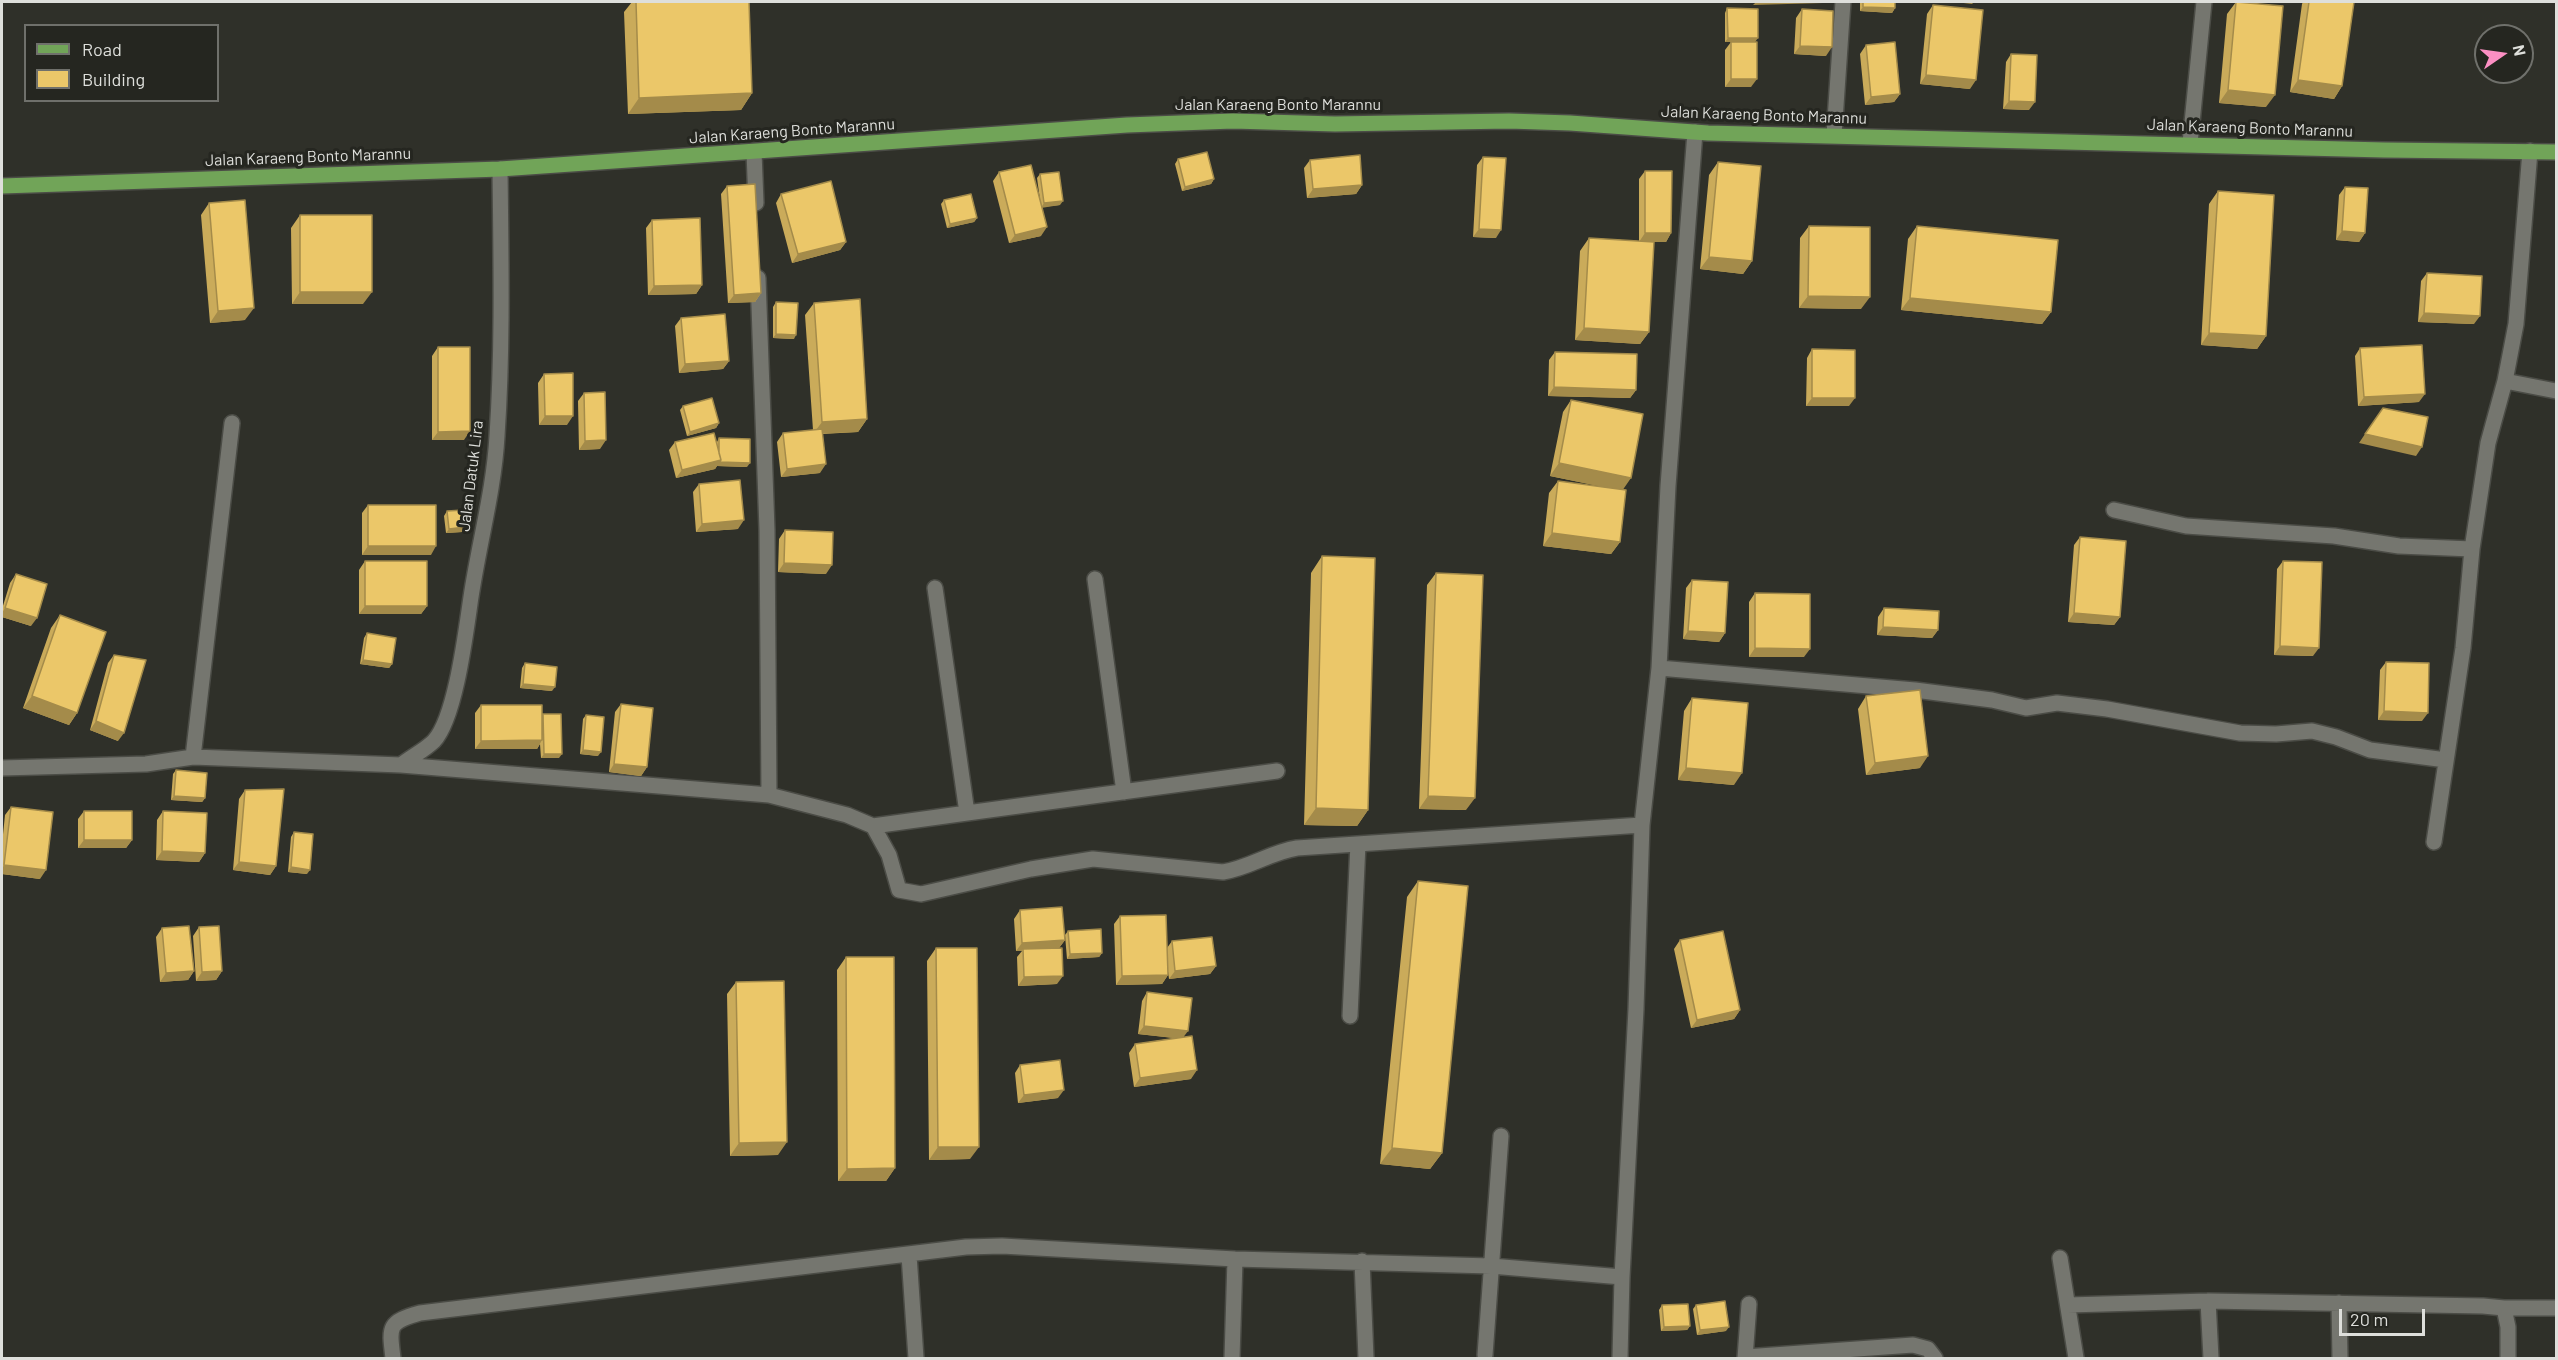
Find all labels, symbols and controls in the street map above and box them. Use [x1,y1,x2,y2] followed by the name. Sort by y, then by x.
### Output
[24,24,219,102] legend
[2474,24,2534,84] north arrow
[82,38,122,60] text: Road
[2510,43,2531,58] text: N
[82,68,145,90] text: Building
[1175,95,1381,115] street label: Jalan Karaeng Bonto Marannu
[1661,102,1867,128] street label: Jalan Karaeng Bonto Marannu
[688,114,896,148] street label: Jalan Karaeng Bonto Marannu
[2147,115,2353,141] street label: Jalan Karaeng Bonto Marannu
[205,144,411,170] street label: Jalan Karaeng Bonto Marannu
[455,419,487,533] street label: Jalan Datuk Lira
[2342,1297,2428,1335] scale bar
[2350,1308,2388,1330] text: 20 m

